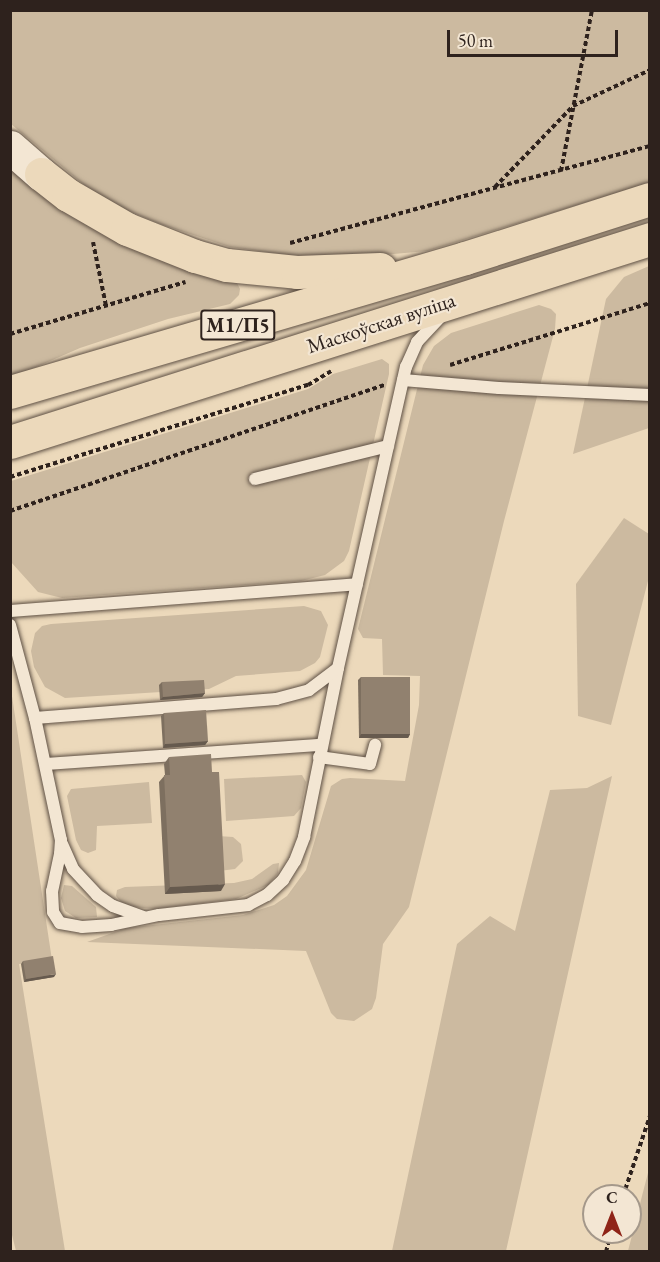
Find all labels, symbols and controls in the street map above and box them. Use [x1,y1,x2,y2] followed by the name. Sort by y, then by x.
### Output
[450,18,621,56] scale bar
[458,29,493,52] text: 50 m
[303,287,459,359] street label: Маскоўская вуліца
[199,308,277,342] road number: М1/П5
[582,1184,642,1244] north arrow
[606,1187,618,1208] text: С

